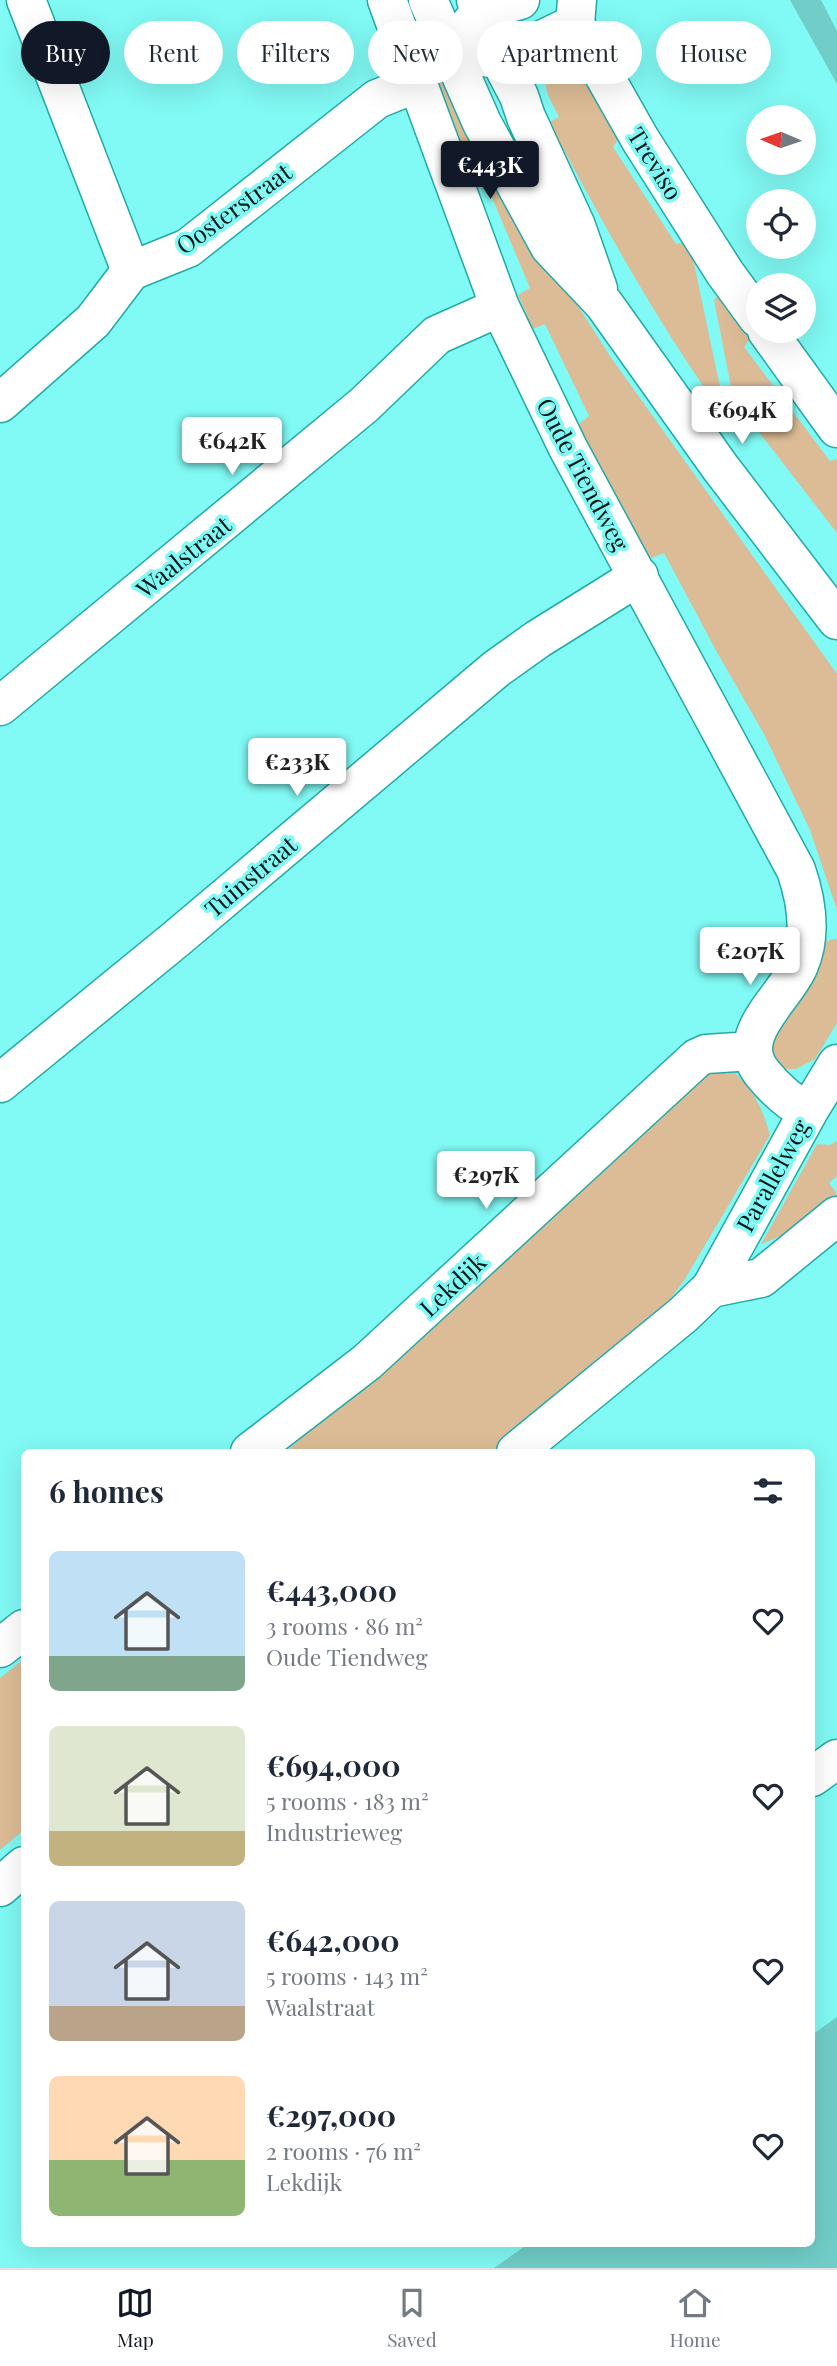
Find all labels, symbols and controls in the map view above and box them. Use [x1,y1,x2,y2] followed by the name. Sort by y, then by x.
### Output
[21,21,110,84] chip: Buy
[124,21,223,84] chip: Rent
[237,21,354,84] chip: Filters
[368,21,463,84] chip: New
[477,21,642,84] chip: Apartment
[656,21,771,84] chip: House
[746,105,816,175] north arrow
[746,105,816,343] map controls
[621,121,691,205] street label: Treviso
[441,142,539,201] pin: €443K
[457,148,523,179] text: €443K
[169,155,298,261] street label: Oosterstraat
[746,189,816,259] button: locate
[746,273,816,343] button: layers
[693,386,791,446] pin: €694K
[530,392,638,556] street label: Oude Tiendweg
[708,393,776,424] text: €694K
[183,418,281,477] pin: €642K
[198,424,266,455] text: €642K
[128,508,238,605] street label: Waalstraat
[248,738,346,798] pin: €233K
[264,745,330,776] text: €233K
[197,828,303,924] street label: Tuinstraat
[701,928,799,987] pin: €207K
[716,934,784,965] text: €207K
[728,1113,816,1237] street label: Parallelweg
[437,1152,535,1211] pin: €297K
[453,1158,519,1189] text: €297K
[412,1245,493,1323] street label: Lekdijk
[49,1471,164,1511] text: 6 homes
[749,1472,787,1510] icon: filters
[266,1570,397,1610] text: €443,000
[105,1579,189,1663] icon: home
[749,1602,787,1640] icon: heart
[266,1610,423,1641] text: 3 rooms · 86 m²
[266,1641,428,1672] text: Oude Tiendweg
[266,1745,401,1785] text: €694,000
[105,1754,189,1838] icon: home
[749,1777,787,1815] icon: heart
[266,1785,429,1816] text: 5 rooms · 183 m²
[266,1816,402,1847] text: Industrieweg
[266,1920,400,1960] text: €642,000
[105,1929,189,2013] icon: home
[749,1952,787,1990] icon: heart
[266,1960,428,1991] text: 5 rooms · 143 m²
[266,1991,375,2022] text: Waalstraat
[266,2095,396,2135] text: €297,000
[105,2104,189,2188] icon: home
[749,2127,787,2165] icon: heart
[266,2135,421,2166] text: 2 rooms · 76 m²
[266,2166,342,2197] text: Lekdijk
[116,2284,154,2352] tab: Map
[387,2284,437,2352] tab: Saved
[670,2284,721,2352] tab: Home

